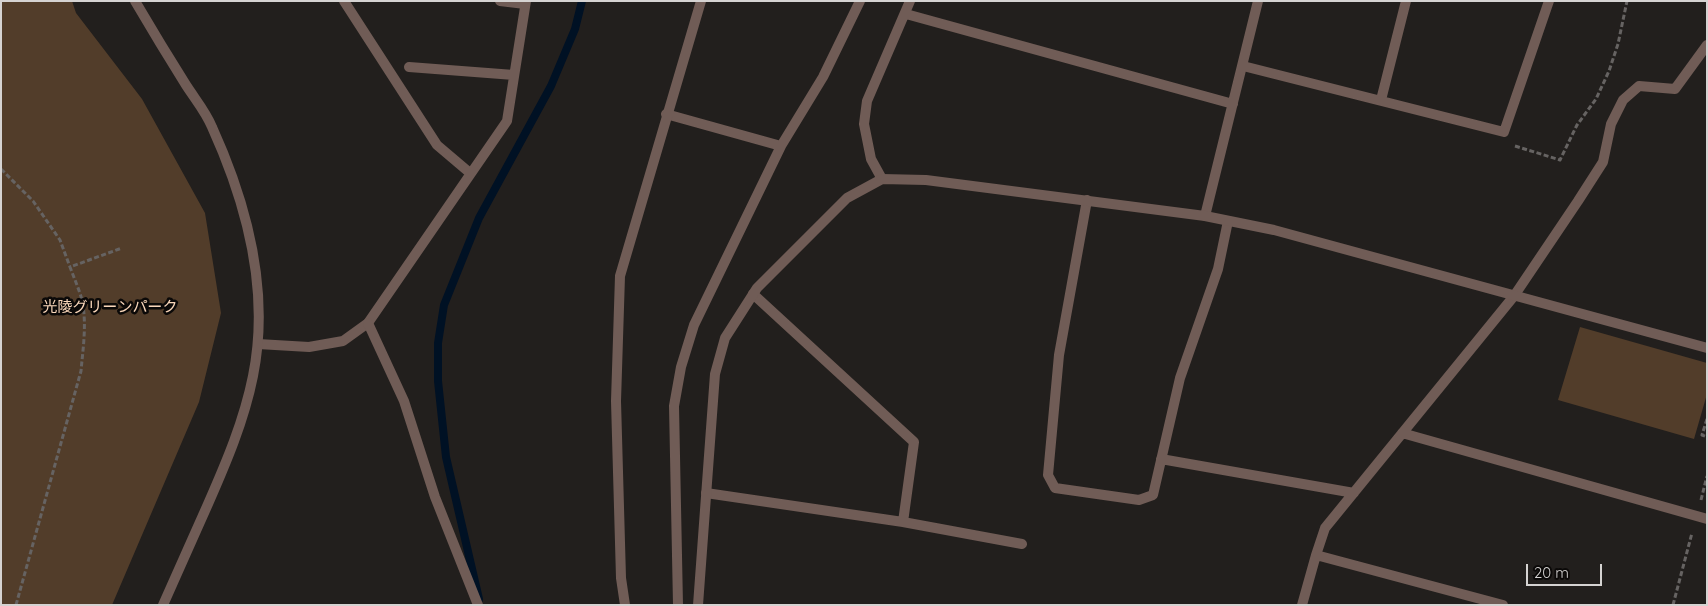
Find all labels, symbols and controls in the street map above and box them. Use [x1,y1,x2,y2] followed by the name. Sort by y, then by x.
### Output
[43,298,177,316] park label: 光陵グリーンパーク
[1528,554,1604,586] scale bar
[1534,563,1569,582] text: 20 m

